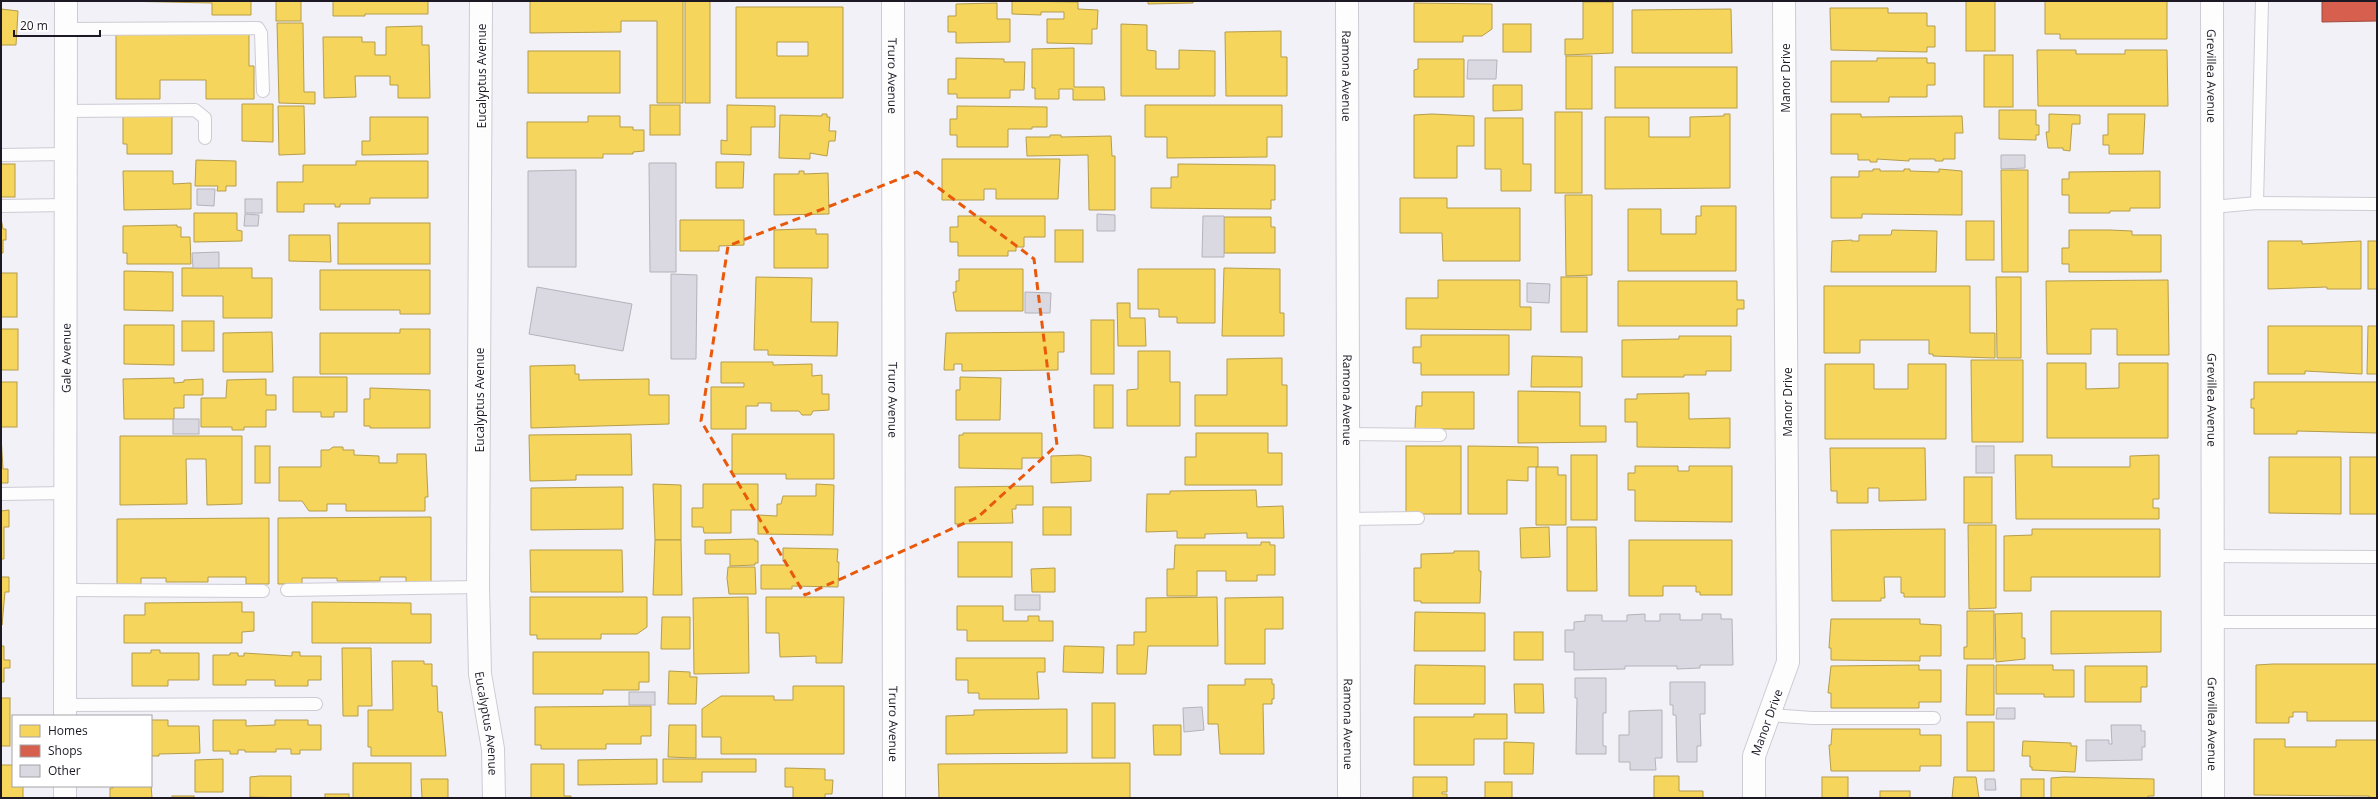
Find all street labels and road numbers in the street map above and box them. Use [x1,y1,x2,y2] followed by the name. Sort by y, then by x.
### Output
[473,23,490,129] street label: Eucalyptus Avenue
[2204,29,2221,123] street label: Grevillea Avenue
[1339,30,1356,122] street label: Ramona Avenue
[885,38,902,114] street label: Truro Avenue
[1777,43,1794,113] street label: Manor Drive
[57,323,74,393] street label: Gale Avenue
[471,347,488,453] street label: Eucalyptus Avenue
[2204,353,2221,447] street label: Grevillea Avenue
[1339,354,1357,446] street label: Ramona Avenue
[885,362,902,438] street label: Truro Avenue
[1779,367,1796,437] street label: Manor Drive
[471,670,502,776] street label: Eucalyptus Avenue
[2204,677,2221,771] street label: Grevillea Avenue
[1340,678,1357,770] street label: Ramona Avenue
[885,686,902,762] street label: Truro Avenue
[1746,686,1786,758] street label: Manor Drive

